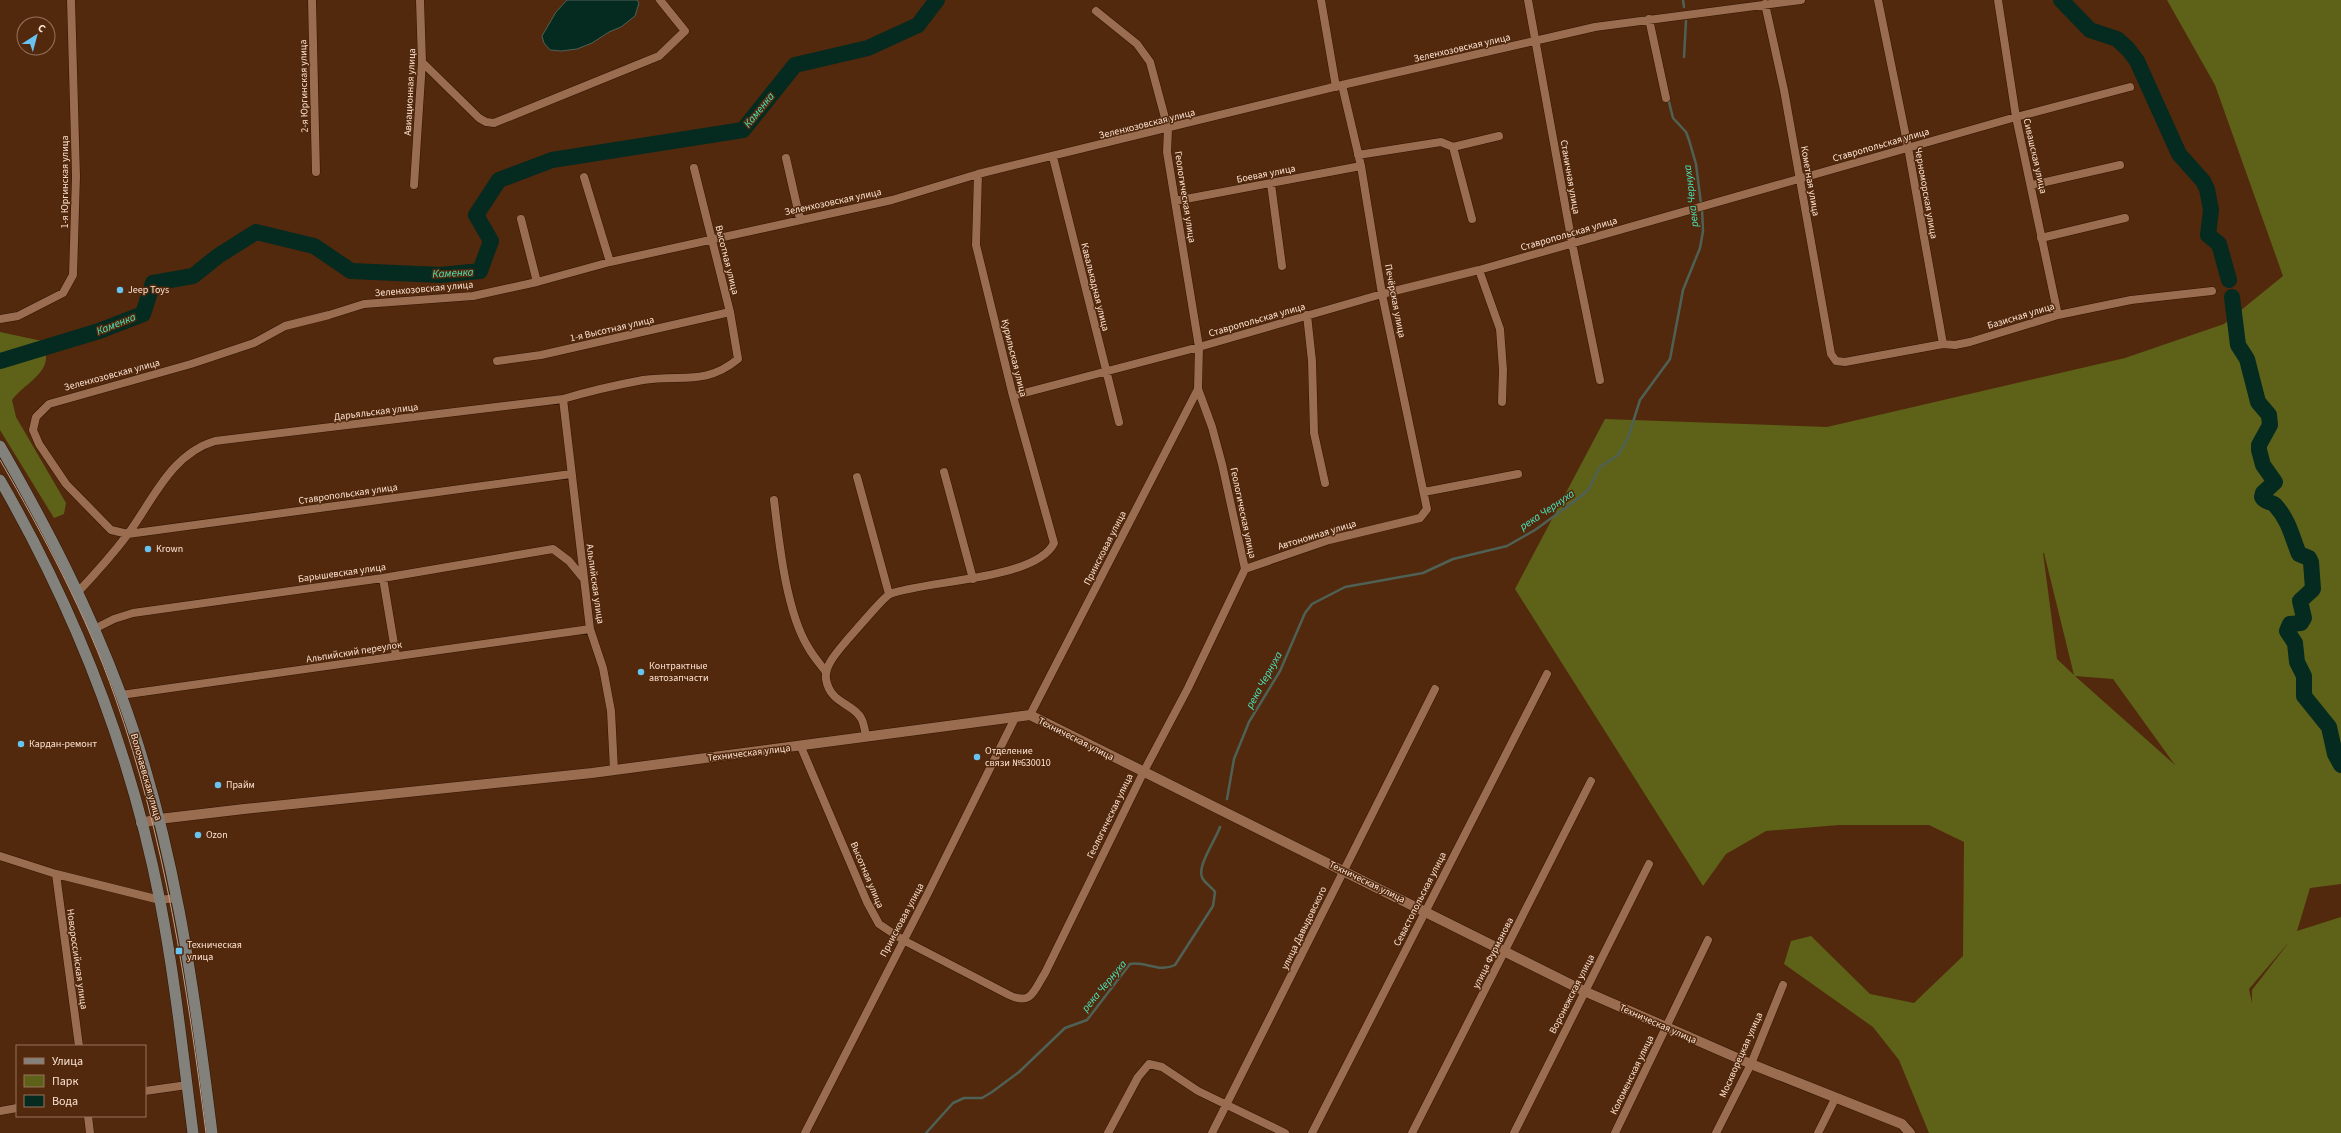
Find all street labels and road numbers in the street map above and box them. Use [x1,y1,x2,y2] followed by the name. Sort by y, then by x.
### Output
[1412,30,1512,66] street label: Зеленхозовская улица
[296,39,312,133] street label: 2-я Юргинская улица
[401,48,419,136] street label: Авиационная улица
[1097,105,1197,143] street label: Зеленхозовская улица
[2020,117,2050,195] street label: Сивашская улица
[1831,125,1931,165] street label: Ставропольская улица
[58,136,72,228] street label: 1-я Юргинская улица
[1557,139,1583,215] street label: Станичная улица
[1797,145,1823,217] street label: Кометная улица
[1911,146,1941,240] street label: Черноморская улица
[1171,150,1199,244] street label: Геологическая улица
[1235,161,1297,187] street label: Боевая улица
[783,185,883,219] street label: Зеленхозовская улица
[1519,214,1619,254] street label: Ставропольская улица
[712,224,742,296] street label: Высотная улица
[1077,241,1113,333] street label: Кавалькадная улица
[1381,263,1409,339] street label: Печёрская улица
[374,278,474,300] street label: Зеленхозовская улица
[1986,299,2056,333] street label: Базисная улица
[1207,300,1307,340] street label: Ставропольская улица
[569,313,655,345] street label: 1-я Высотная улица
[998,318,1030,398] street label: Курильская улица
[62,355,162,395] street label: Зеленхозовская улица
[333,400,419,424] street label: Дарьяльская улица
[1227,466,1259,560] street label: Геологическая улица
[298,480,398,508] street label: Ставропольская улица
[1080,508,1130,588] street label: Приисковая улица
[1276,516,1358,554] street label: Автономная улица
[582,543,608,625] street label: Альпийская улица
[297,560,387,586] street label: Барышевская улица
[305,638,403,666] street label: Альпийский переулок
[1036,714,1116,764] street label: Техническая улица
[127,732,165,822] street label: Волочаевская улица
[707,741,791,765] street label: Техническая улица
[1083,771,1137,861] street label: Геологическая улица
[847,840,887,910] street label: Высотная улица
[1390,849,1450,949] street label: Севастопольская улица
[1327,857,1407,907] street label: Техническая улица
[877,881,927,959] street label: Приисковая улица
[1278,884,1330,972] street label: улица Давыдовского
[63,908,91,1010] street label: Новороссийская улица
[1469,915,1517,991] street label: улица Фурманова
[1546,952,1598,1036] street label: Воронежская улица
[1617,1001,1699,1047] street label: Техническая улица
[1716,1010,1766,1100] street label: Москворецкая улица
[1607,1033,1657,1117] street label: Коломенская улица

